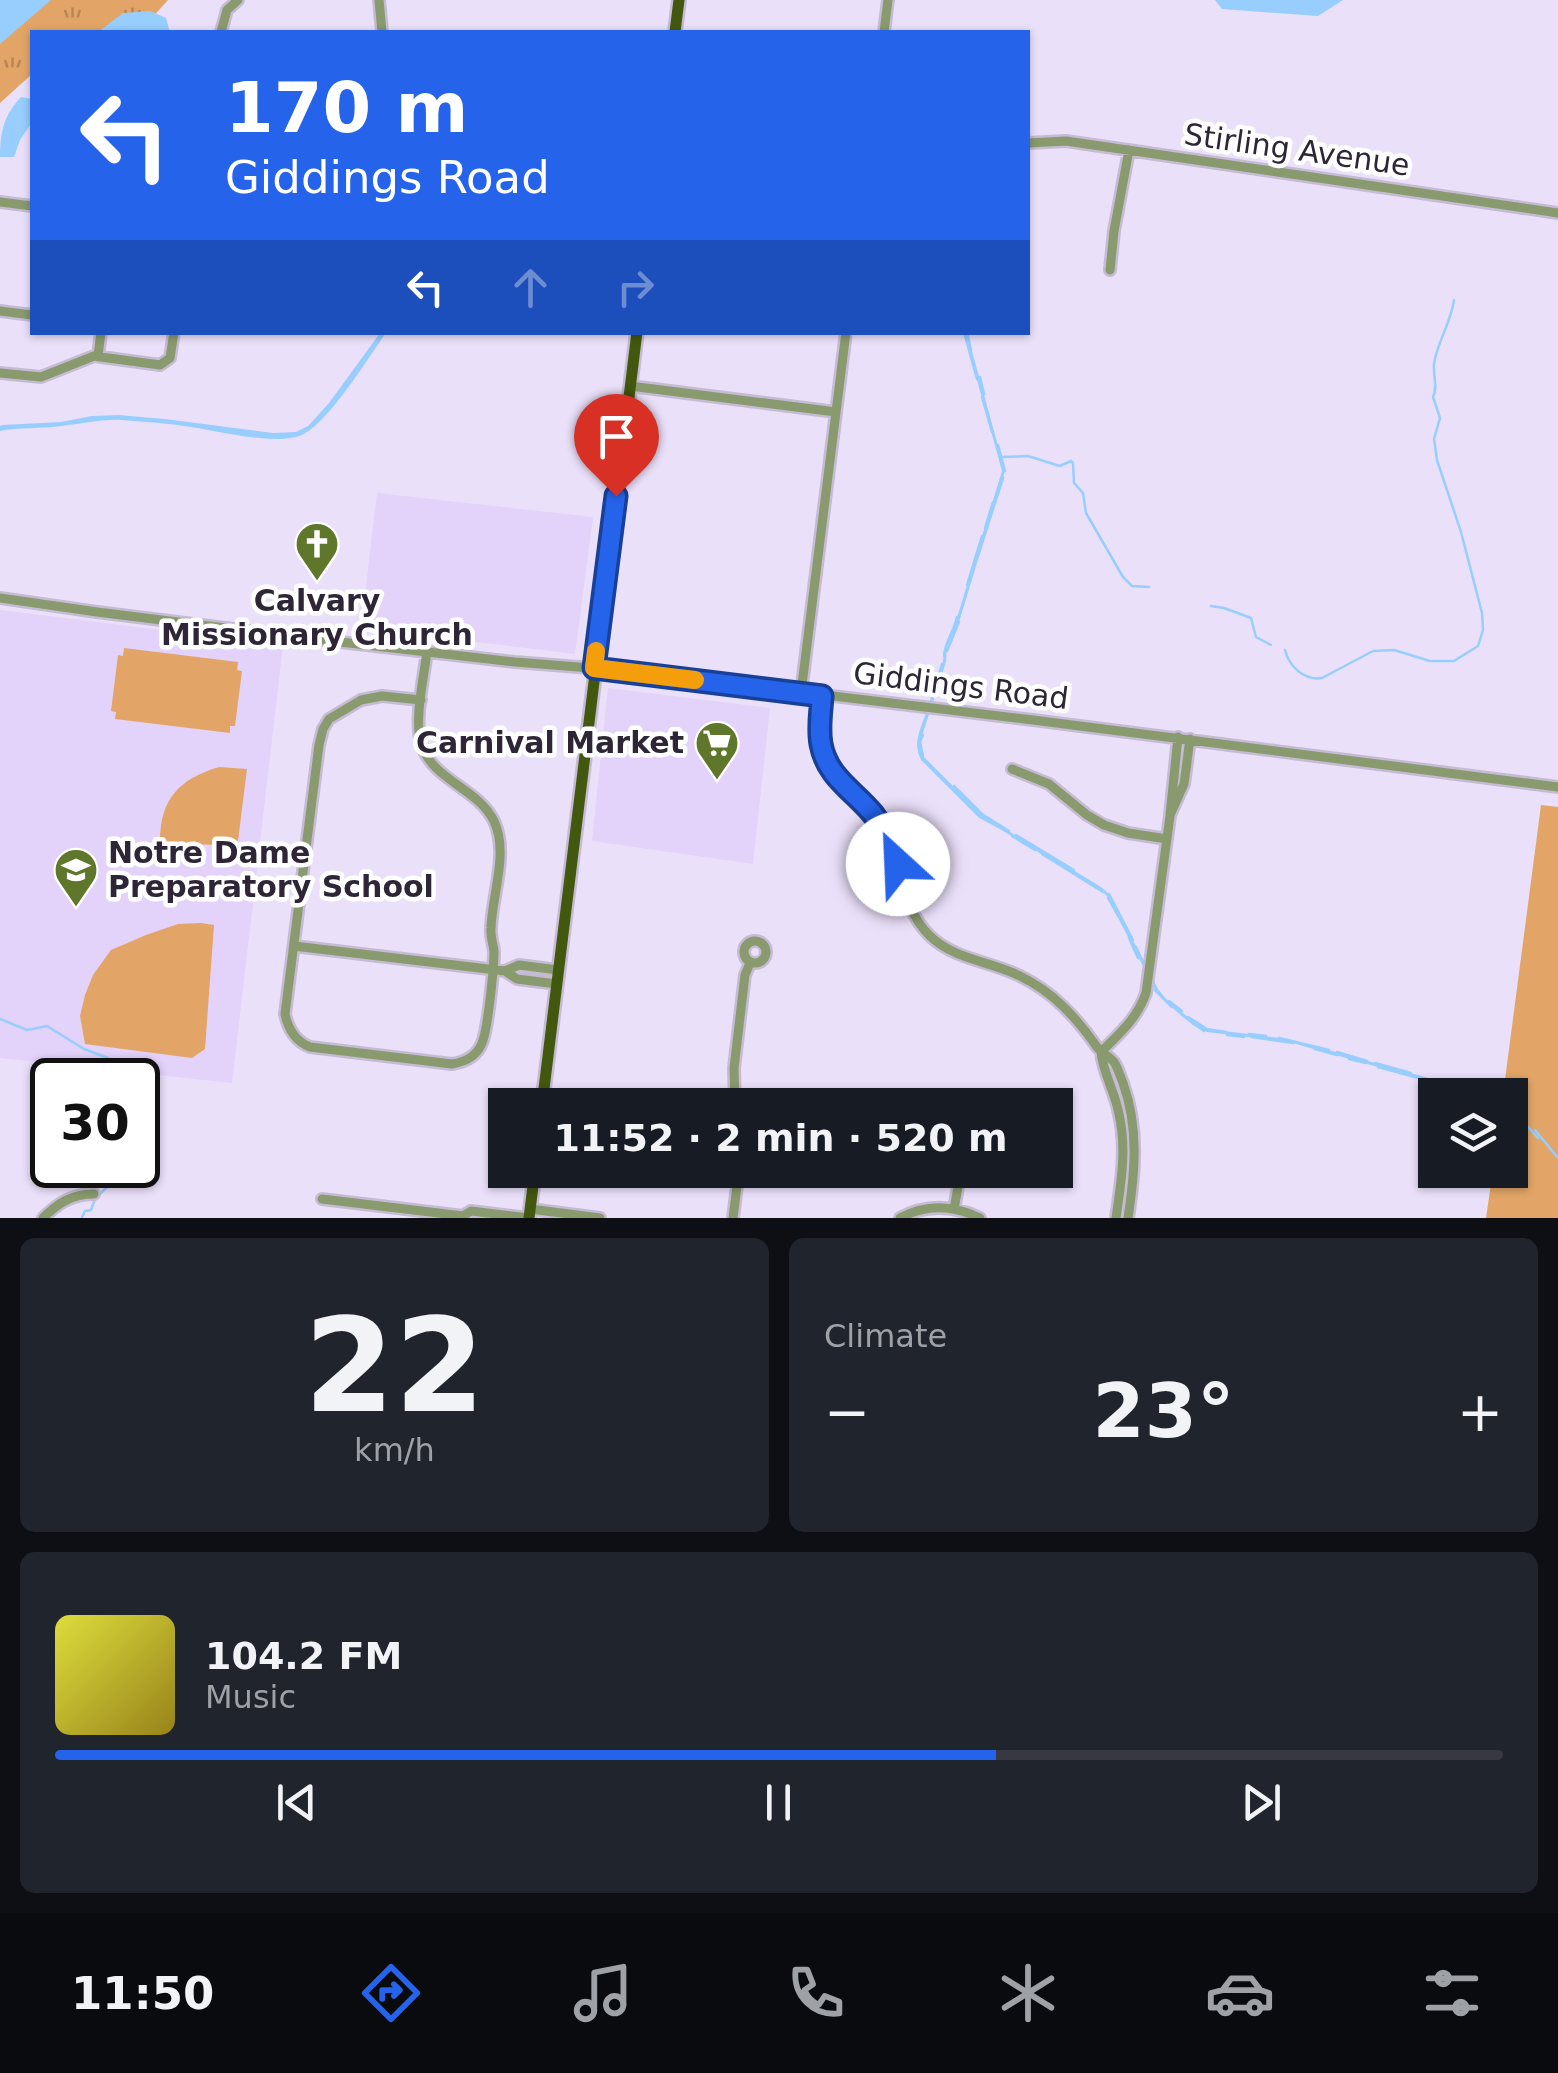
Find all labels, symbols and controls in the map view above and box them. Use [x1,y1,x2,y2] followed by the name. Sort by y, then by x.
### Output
[225,67,468,149] text: 170 m
[60,70,190,200] icon: left
[1182,116,1412,183] street label: Stirling Avenue
[225,151,550,204] text: Giddings Road
[398,260,453,315] icon: left
[503,260,558,315] icon: ahead
[608,260,663,315] icon: right
[574,394,659,497] pin
[589,409,644,464] icon: arrive
[294,521,340,582] church icon: Calvary Missionary Church
[161,583,473,652] place label: Calvary Missionary Church
[851,655,1071,716] street label: Giddings Road
[694,720,740,781] supermarket icon: Carnival Market
[416,725,684,760] place label: Carnival Market
[846,812,950,916] position arrow
[108,835,434,904] place label: Notre Dame Preparatory School
[53,847,99,908] school or university icon: Notre Dame Preparatory School
[30,1058,160,1188] speed limit sign: 30
[1418,1078,1528,1188] map controls
[1418,1078,1528,1188] button: layers
[553,1116,1008,1160] text: 11:52 · 2 min · 520 m
[304,1290,485,1442] text: 22
[824,1317,947,1355] text: Climate
[1093,1367,1234,1455] text: 23°
[824,1380,870,1444] text: −
[1457,1380,1503,1444] text: +
[354,1431,435,1469] text: km/h
[205,1634,402,1678] text: 104.2 FM
[205,1678,296,1716] text: Music
[269,1775,324,1830] icon: previous
[751,1775,806,1830] icon: pause
[1234,1775,1289,1830] icon: next
[356,1958,426,2028] icon: directions
[568,1958,638,2028] icon: music
[781,1958,851,2028] icon: phone
[993,1958,1063,2028] icon: climate
[1205,1958,1275,2028] icon: car
[1417,1958,1487,2028] icon: filters
[71,1967,214,2020] text: 11:50

